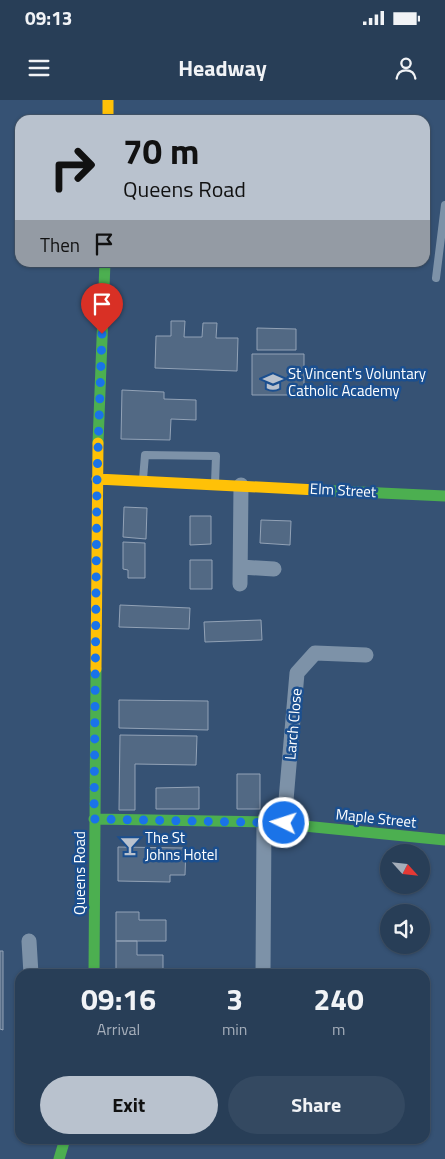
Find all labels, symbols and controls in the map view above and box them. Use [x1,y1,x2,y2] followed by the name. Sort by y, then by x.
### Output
[25,3,72,32] text: 09:13
[178,51,267,85] text: Headway
[25,54,53,82] icon: menu
[392,54,420,82] icon: person
[123,124,199,178] text: 70 m
[40,135,105,200] icon: right
[123,172,246,206] text: Queens Road
[40,230,80,259] text: Then
[90,230,118,258] icon: arrive
[81,283,123,334] pin
[88,290,116,318] icon: arrive
[288,362,426,402] place label: St Vincent's Voluntary Catholic Academy
[262,371,284,393] school or university icon: St Vincent's Voluntary Catholic Academy
[309,477,377,503] street label: Elm Street
[278,687,308,761] street label: Larch Close
[257,796,309,848] position arrow
[335,802,418,834] street label: Maple Street
[145,826,218,866] place label: The St Johns Hotel
[68,831,91,915] street label: Queens Road
[119,835,141,857] bar icon: The St Johns Hotel
[380,844,430,894] north arrow
[380,844,430,954] map controls
[380,904,430,954] button: sound
[81,976,156,1022] text: 09:16
[226,976,243,1022] text: 3
[314,976,364,1022] text: 240
[97,1017,140,1041] text: Arrival
[222,1017,247,1041] text: min
[332,1017,345,1041] text: m
[40,1076,218,1134] button: Exit
[228,1076,405,1134] button: Share

